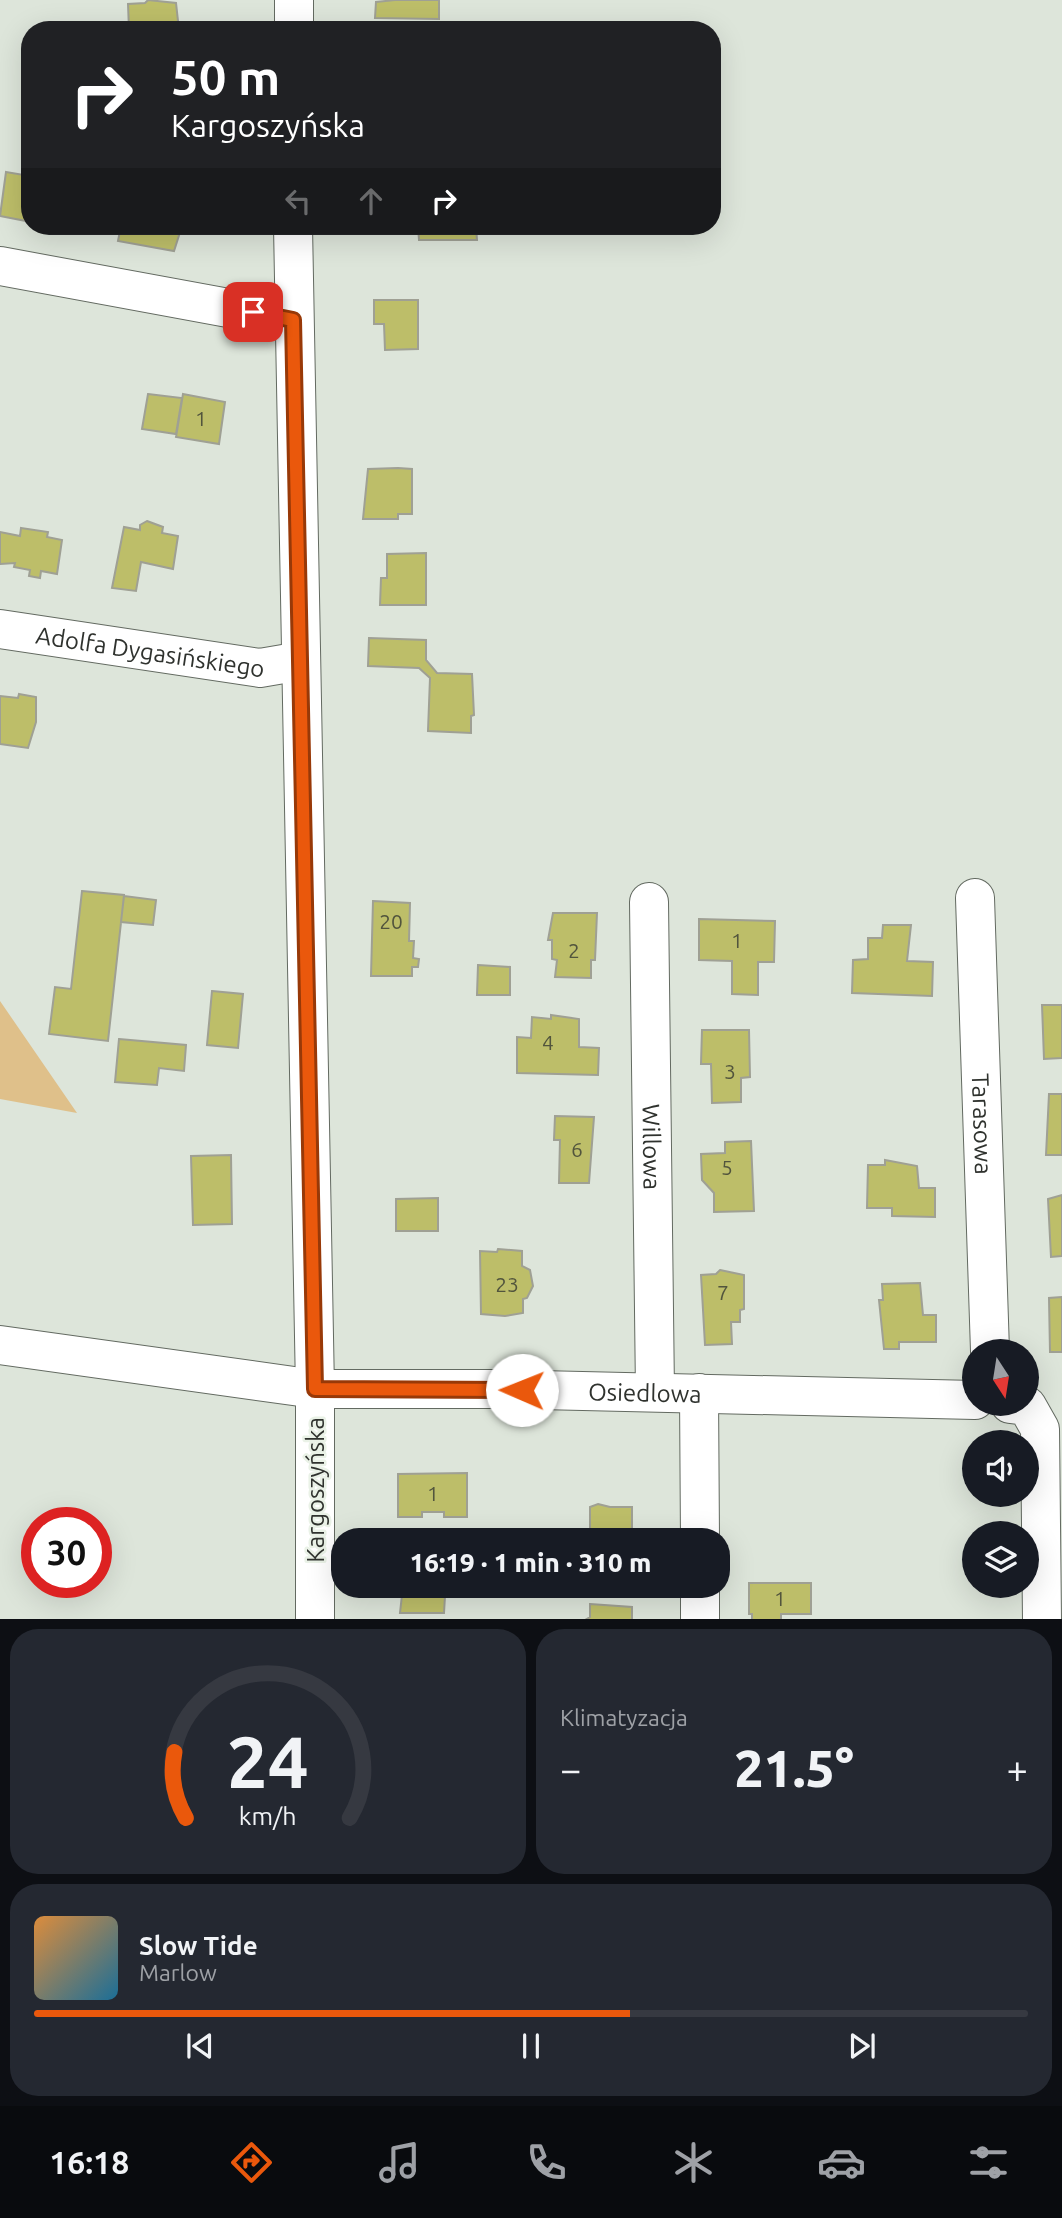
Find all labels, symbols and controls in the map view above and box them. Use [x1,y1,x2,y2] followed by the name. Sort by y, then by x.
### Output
[56,49,147,140] icon: right
[171,49,280,104] text: 50 m
[171,107,365,143] text: Kargoszyńska
[279,182,317,220] icon: left
[352,182,390,220] icon: ahead
[425,182,463,220] icon: right
[223,282,283,342] pin
[234,293,272,331] icon: arrive
[195,406,207,430] house number: 1
[34,621,267,682] street label: Adolfa Dygasińskiego
[379,909,403,933] house number: 20
[731,928,743,952] house number: 1
[568,938,580,962] house number: 2
[542,1030,554,1054] house number: 4
[724,1059,736,1083] house number: 3
[967,1073,998,1175] street label: Tarasowa
[638,1104,666,1190] street label: Willowa
[571,1137,583,1161] house number: 6
[721,1155,733,1179] house number: 5
[495,1272,519,1296] house number: 23
[717,1280,729,1304] house number: 7
[962,1339,1040,1416] north arrow
[962,1339,1039,1598] map controls
[485,1353,559,1427] position arrow
[588,1378,702,1407] street label: Osiedlowa
[302,1417,329,1563] street label: Kargoszyńska
[962,1430,1039,1507] button: sound
[427,1481,439,1505] house number: 1
[21,1507,112,1598] speed limit sign: 30
[962,1521,1039,1598] button: layers
[410,1548,651,1577] text: 16:19 · 1 min · 310 m
[774,1586,786,1610] house number: 1
[560,1705,688,1730] text: Klimatyzacja
[227,1720,309,1802] text: 24
[734,1739,854,1797] text: 21.5°
[560,1748,581,1790] text: −
[1007,1748,1028,1790] text: +
[239,1801,297,1829] text: km/h
[139,1931,258,1960] text: Slow Tide
[139,1960,217,1985] text: Marlow
[181,2027,219,2065] icon: previous
[512,2027,550,2065] icon: pause
[843,2027,881,2065] icon: next
[227,2138,276,2187] icon: directions
[375,2138,424,2187] icon: music
[522,2138,571,2187] icon: phone
[669,2138,718,2187] icon: climate
[817,2138,866,2187] icon: car
[964,2138,1013,2187] icon: filters
[49,2144,129,2180] text: 16:18

